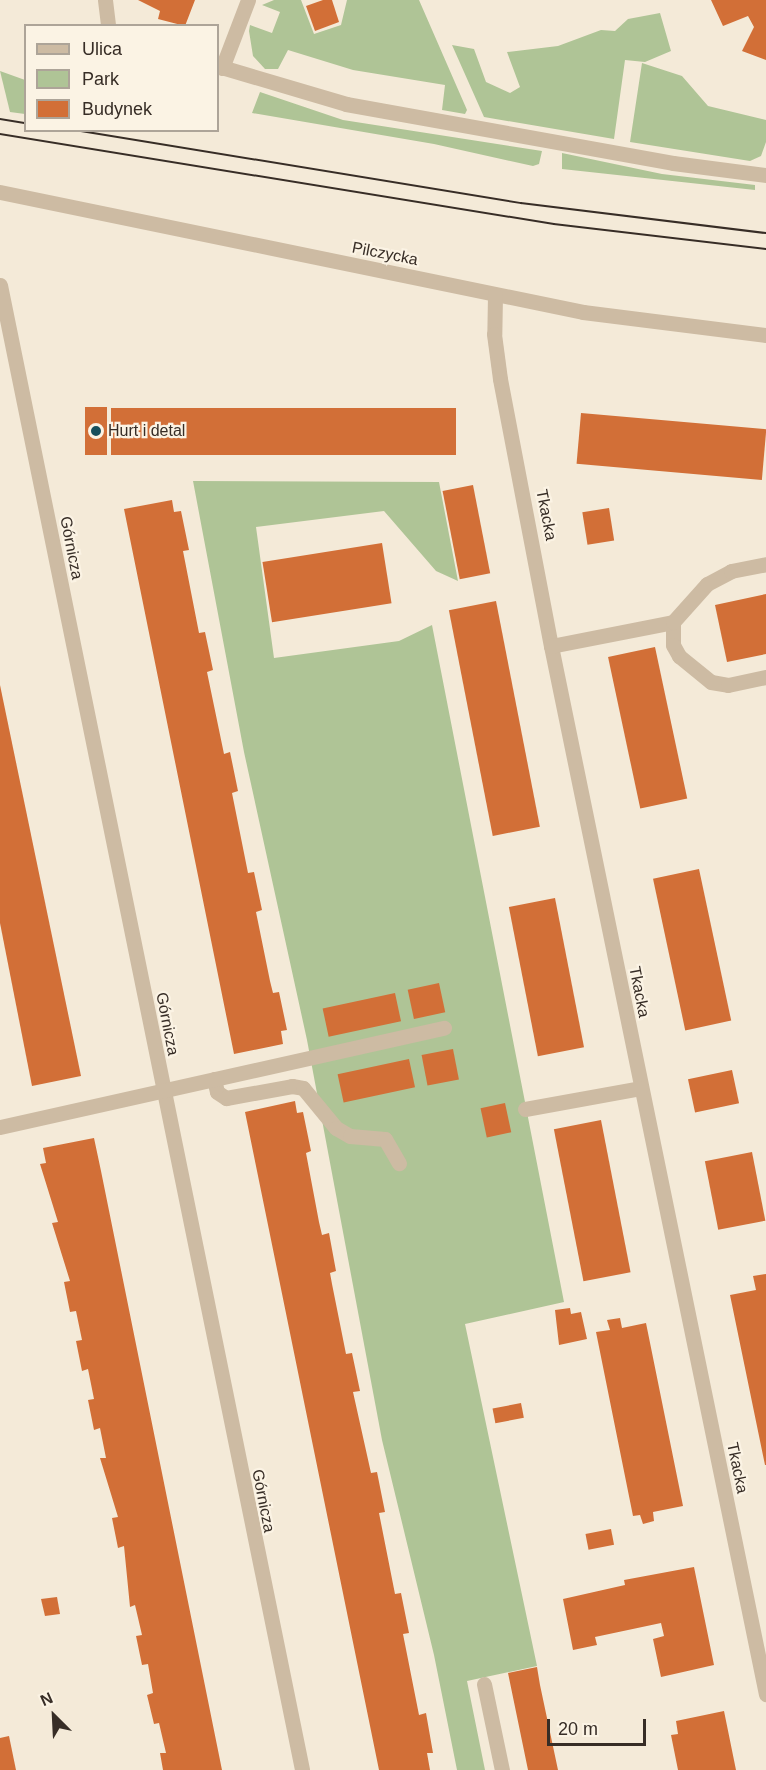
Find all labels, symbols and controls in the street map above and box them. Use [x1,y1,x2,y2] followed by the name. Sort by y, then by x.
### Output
[24,24,219,132] legend
[82,39,122,59] text: Ulica
[82,69,119,89] text: Park
[82,99,152,119] text: Budynek
[350,238,420,270] street label: Pilczycka
[108,421,185,441] place label: Hurt i detal
[89,424,103,438] marker: Hurt i detal
[532,488,560,542] street label: Tkacka
[55,515,87,581] street label: Górnicza
[625,965,653,1019] street label: Tkacka
[151,991,183,1057] street label: Górnicza
[722,1441,752,1495] street label: Tkacka
[247,1468,279,1534] street label: Górnicza
[24,1686,84,1746] north arrow
[38,1689,55,1709] text: N
[550,1707,649,1745] scale bar
[558,1719,598,1739] text: 20 m

